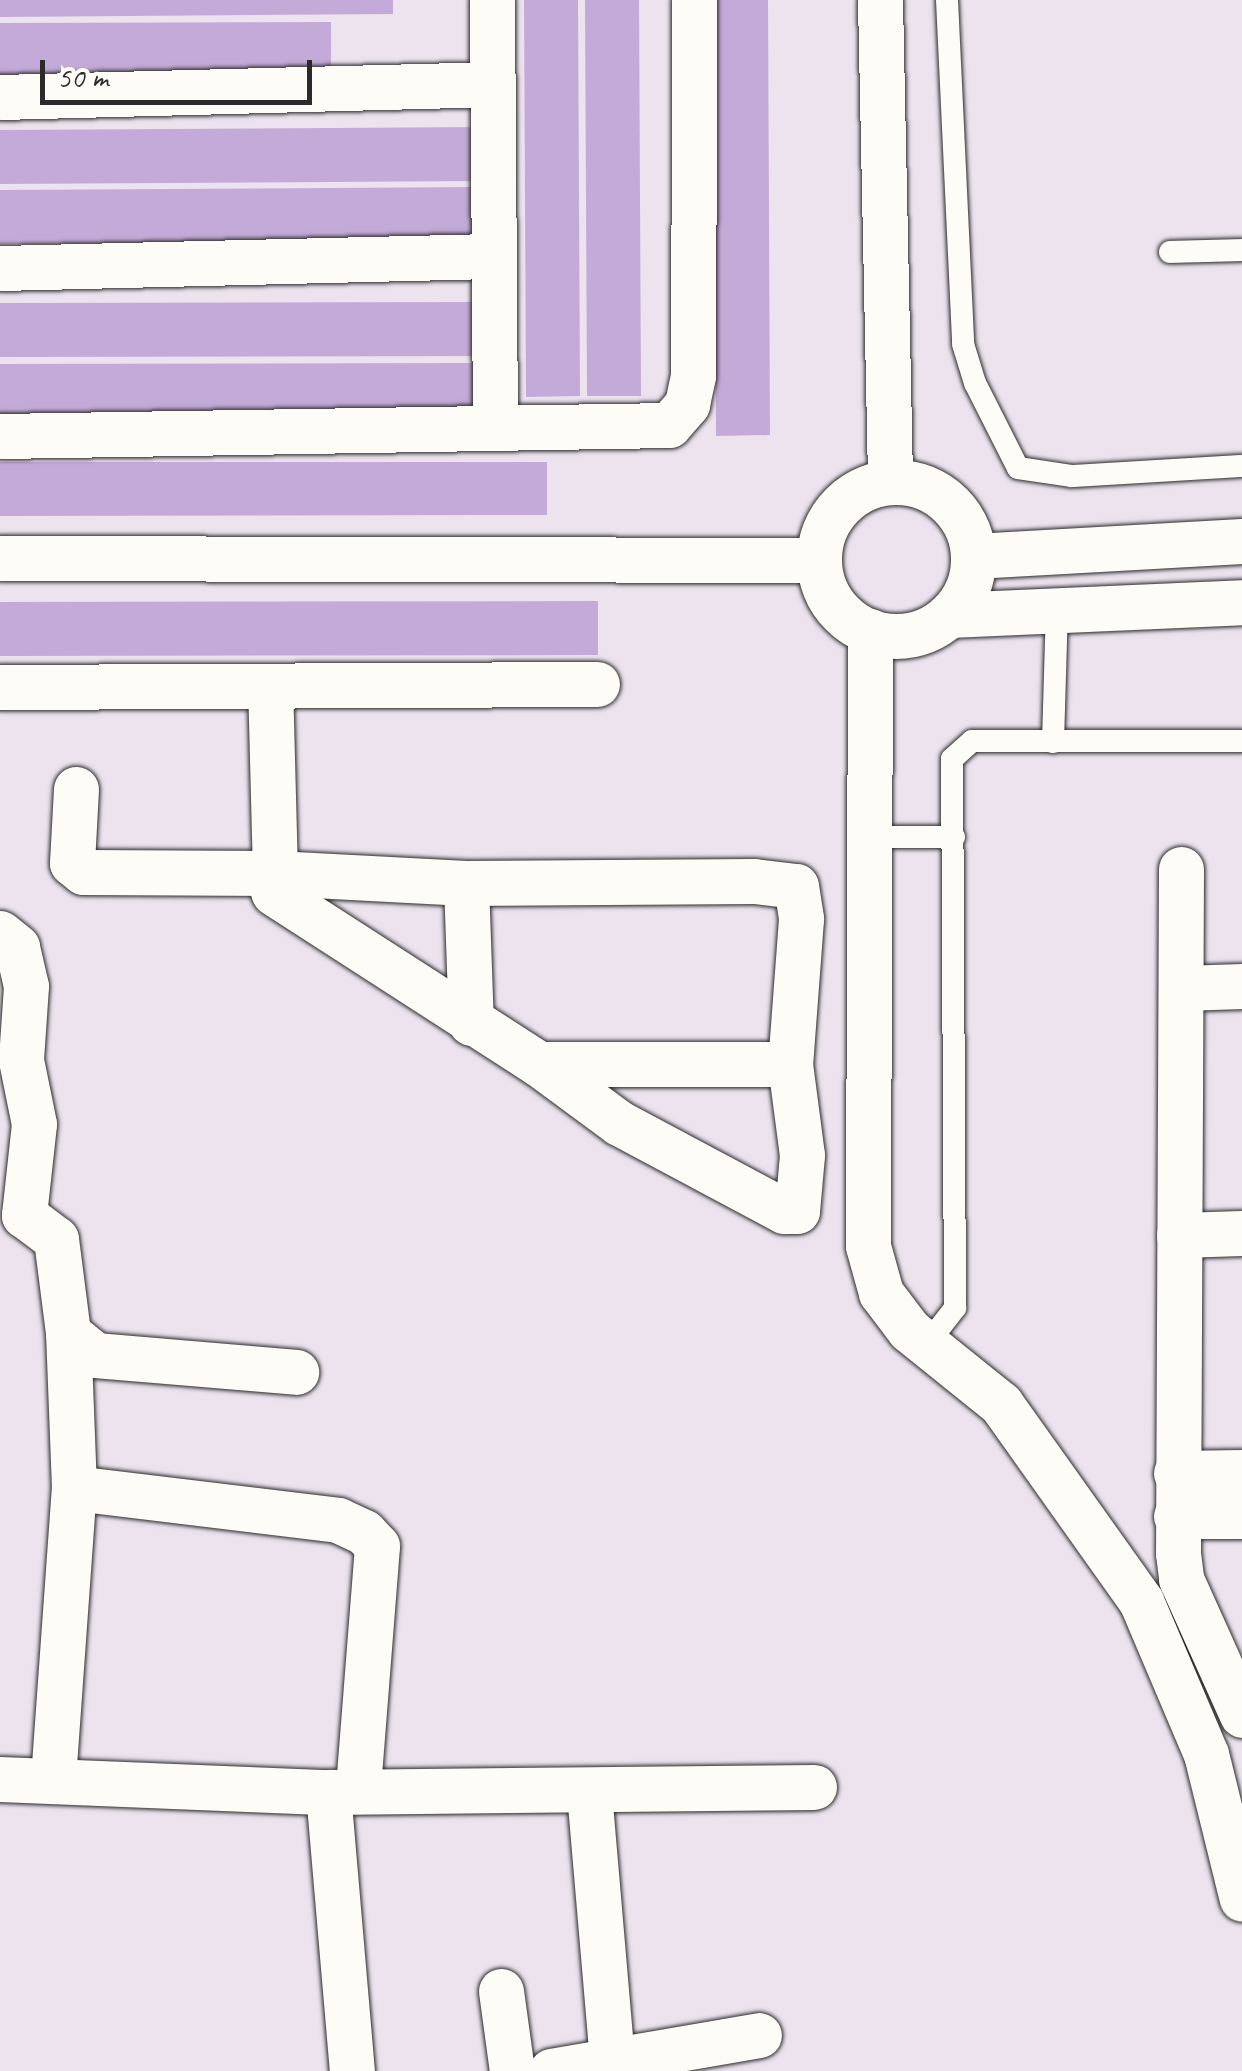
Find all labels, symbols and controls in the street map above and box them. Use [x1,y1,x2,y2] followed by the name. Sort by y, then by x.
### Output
[45,40,318,102] scale bar
[57,58,108,96] text: 50 m

